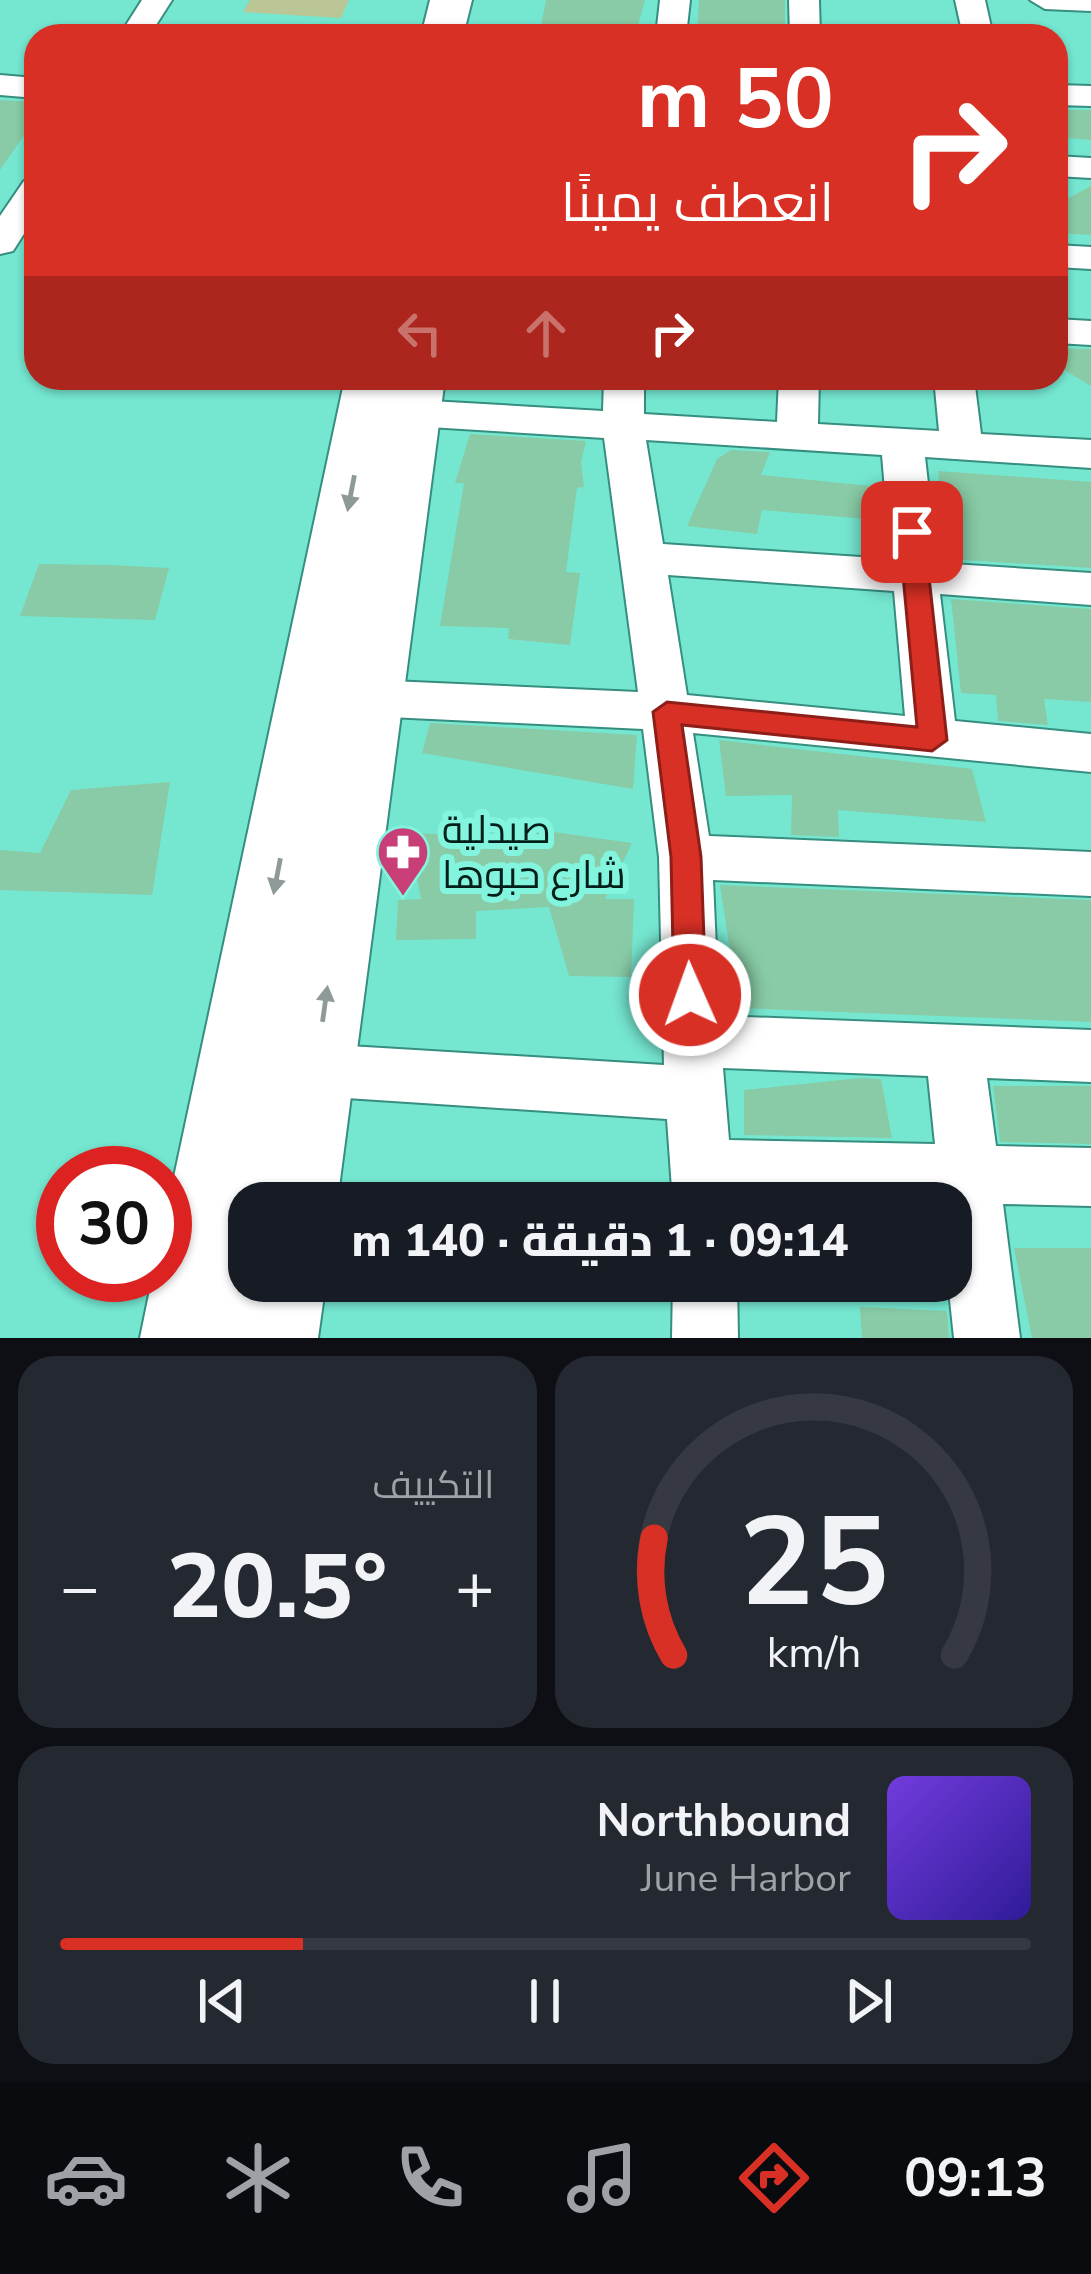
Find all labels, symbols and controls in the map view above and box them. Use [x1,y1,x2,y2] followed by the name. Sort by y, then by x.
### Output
[637,42,834,157] text: 50 m
[876,72,1032,228] icon: right
[561,166,834,240] text: انعطف يمينًا
[387,300,453,366] icon: left
[513,300,579,366] icon: ahead
[639,300,705,366] icon: right
[341,474,360,512] one-way arrow
[861,481,963,583] pin
[879,499,945,565] icon: arrive
[442,804,626,902] place label: صيدلية شارع حبوها
[375,824,431,898] pharmacy icon: صيدلية شارع حبوها
[267,857,286,895] one-way arrow
[627,932,753,1058] position arrow
[316,985,335,1023] one-way arrow
[36,1146,192,1302] speed limit sign: 30
[352,1211,848,1272] text: 09:14 · 1 دقيقة · 140 m
[372,1459,495,1512] text: التكييف
[739,1478,889,1648] text: 25
[167,1526,387,1649] text: 20.5°
[60,1543,100,1633] text: −
[455,1543,495,1633] text: +
[766,1624,861,1682] text: km/h
[597,1791,851,1852] text: Northbound
[641,1852,851,1905] text: June Harbor
[189,1968,255,2034] icon: previous
[512,1968,578,2034] icon: pause
[836,1968,902,2034] icon: next
[44,2136,128,2220] icon: car
[216,2136,300,2220] icon: climate
[388,2136,472,2220] icon: phone
[560,2136,644,2220] icon: music
[732,2136,816,2220] icon: directions
[904,2141,1047,2215] text: 09:13

